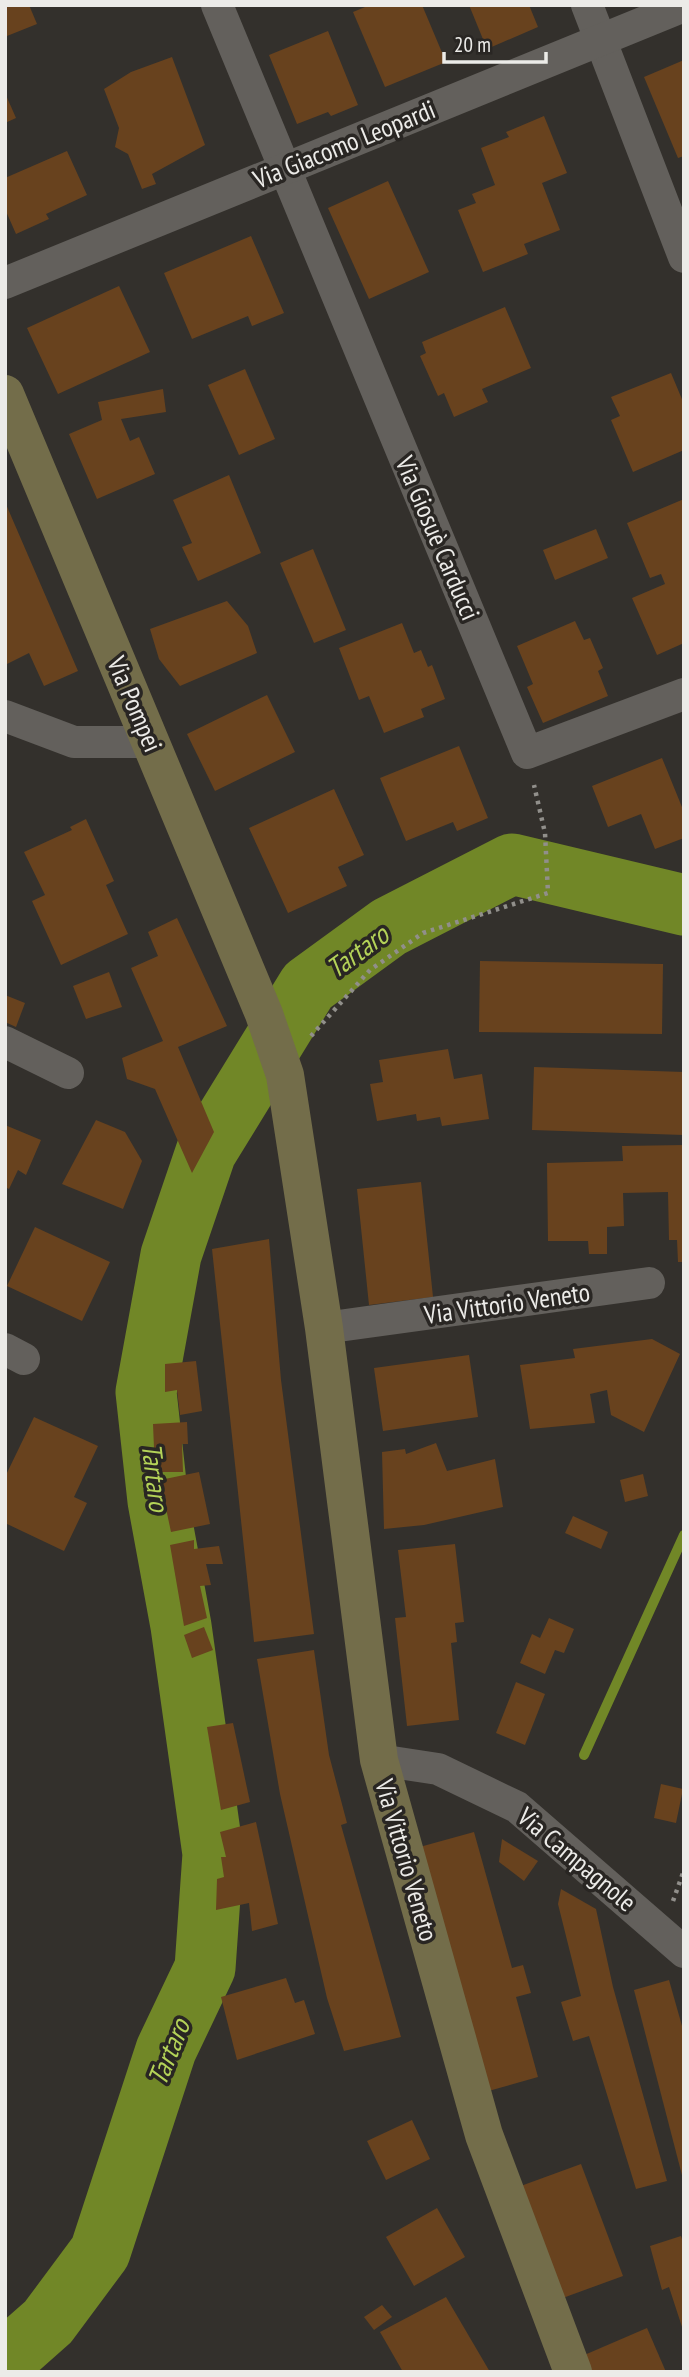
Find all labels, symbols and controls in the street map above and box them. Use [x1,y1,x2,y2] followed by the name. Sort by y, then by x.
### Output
[444,21,546,65] scale bar
[454,31,491,58] text: 20 m
[247,92,440,196] street label: Via Giacomo Leopardi
[388,450,487,625] street label: Via Giosuè Carducci
[100,650,170,757] street label: Via Pompei
[318,915,397,986] water label: Tartaro
[421,1275,592,1331] street label: Via Vittorio Veneto
[133,1441,179,1515] water label: Tartaro
[368,1774,446,1945] street label: Via Vittorio Veneto
[510,1799,643,1918] street label: Via Campagnole
[138,2012,199,2091] water label: Tartaro

